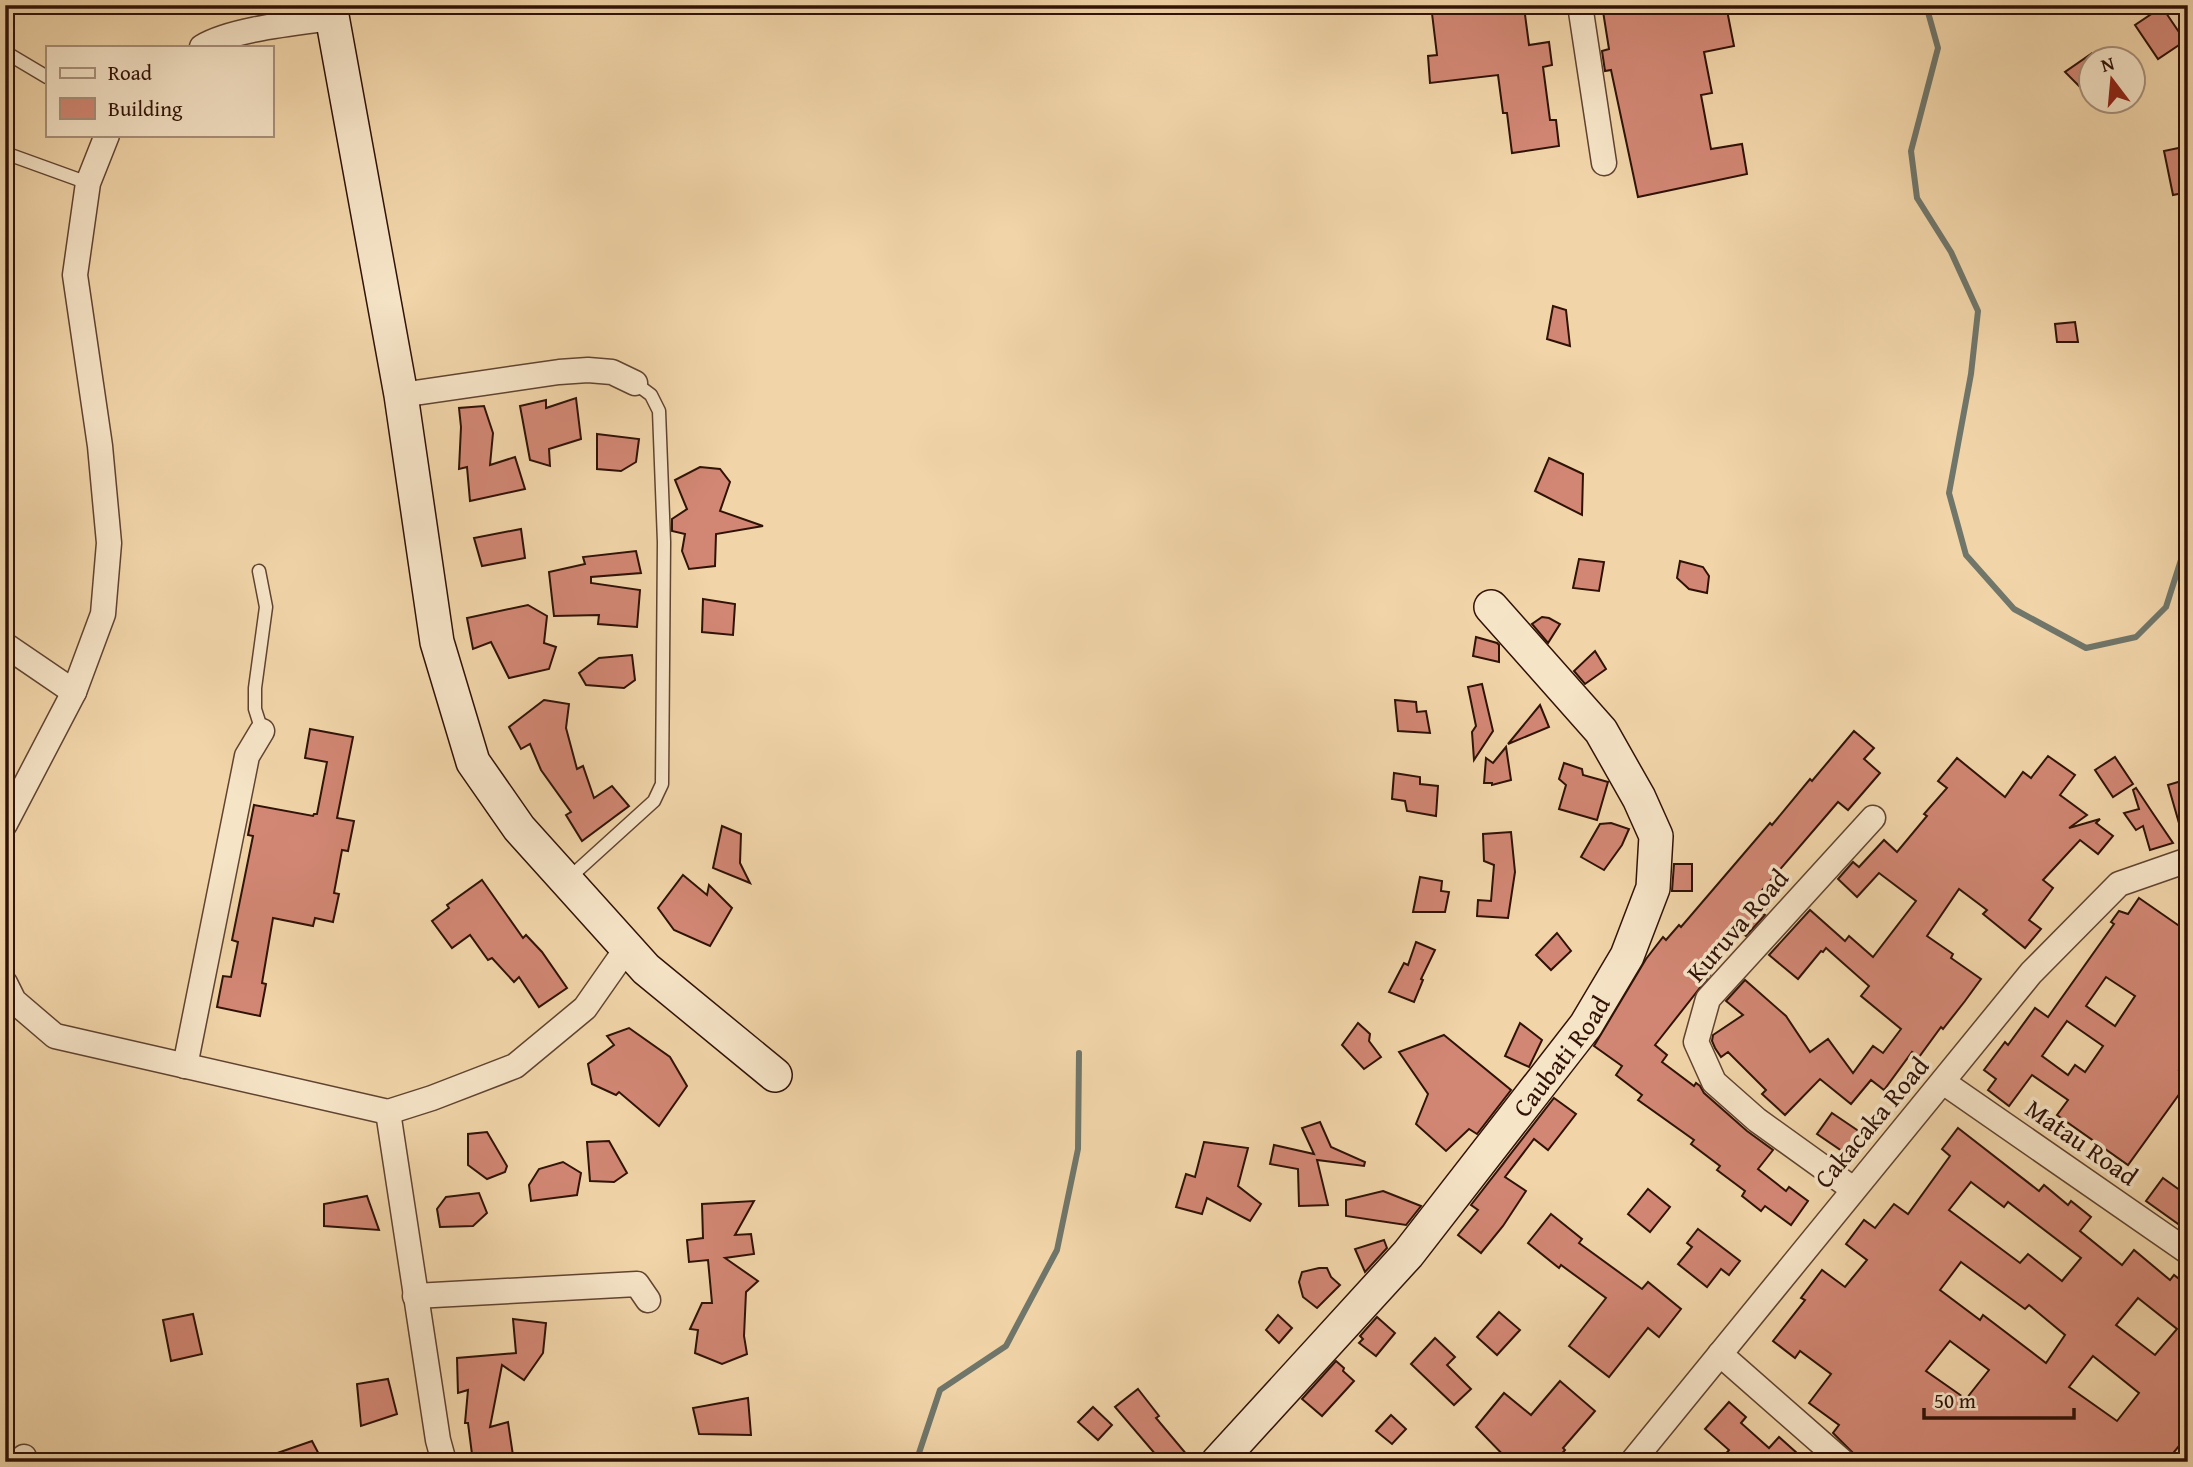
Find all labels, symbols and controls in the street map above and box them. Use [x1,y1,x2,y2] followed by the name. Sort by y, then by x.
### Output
[46,46,273,136] legend
[2078,46,2148,116] north arrow
[2097,48,2118,79] text: N
[108,57,153,88] text: Road
[108,93,183,124] text: Building
[1677,860,1797,990] street label: Kuruva Road
[1502,988,1619,1125] street label: Caubati Road
[1804,1048,1938,1196] street label: Cakacaka Road
[2018,1089,2146,1195] street label: Matau Road
[1924,1376,2074,1420] scale bar
[1934,1385,1976,1416] text: 50 m

